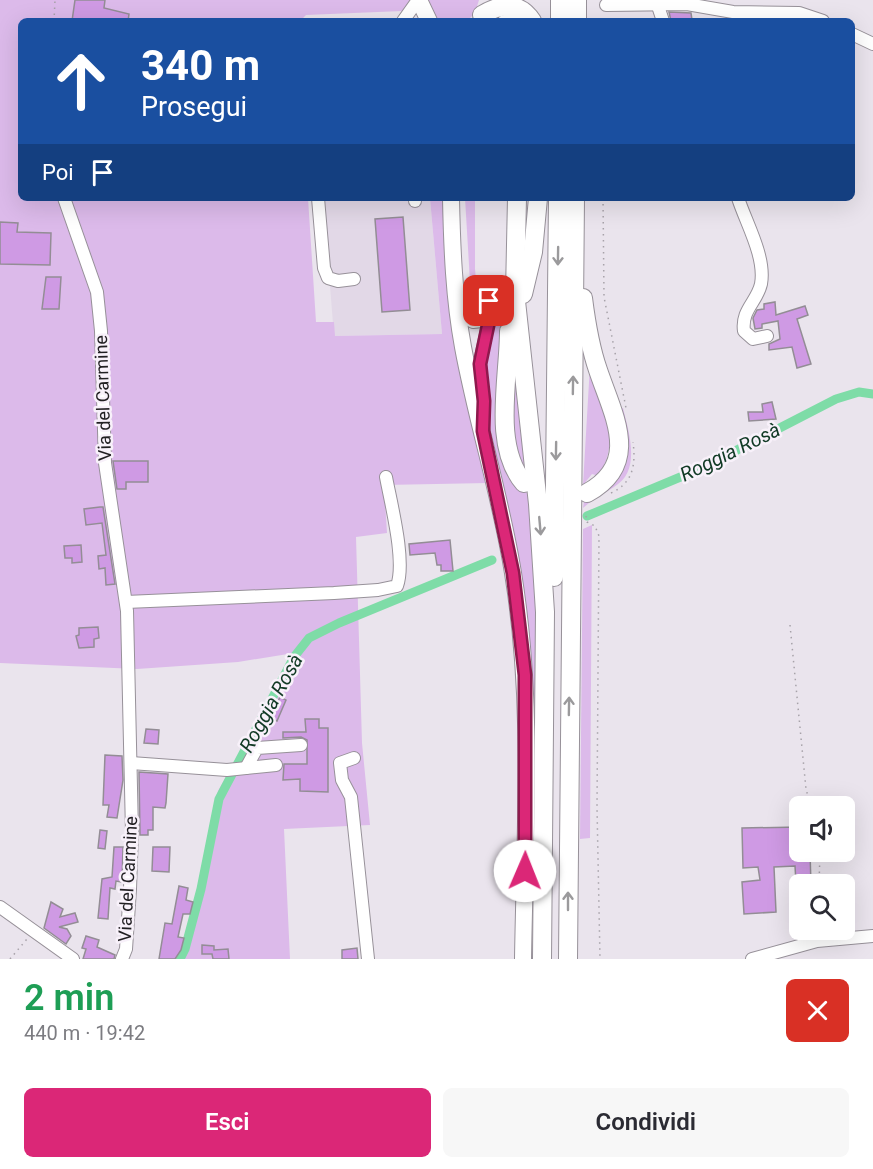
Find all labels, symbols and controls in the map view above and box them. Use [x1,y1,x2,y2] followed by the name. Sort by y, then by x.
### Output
[141,41,260,90] text: 340 m
[42,42,120,120] icon: ahead
[141,91,247,123] text: Prosegui
[86,156,119,189] icon: arrive
[42,160,74,185] text: Poi
[552,246,564,266] one-way arrow
[463,275,514,326] pin
[472,284,505,317] icon: arrive
[90,335,115,461] street label: Via del Carmine
[567,375,578,395] one-way arrow
[676,417,784,487] water label: Roggia Rosà
[550,441,561,461] one-way arrow
[535,515,546,535] one-way arrow
[234,650,308,756] water label: Roggia Rosà
[563,696,575,716] one-way arrow
[789,796,855,940] map controls
[789,796,855,862] button: sound
[114,816,141,942] street label: Via del Carmine
[493,839,557,903] position arrow
[789,874,855,940] button: search
[562,891,574,911] one-way arrow
[24,977,114,1019] text: 2 min
[786,979,849,1042] button: close
[24,1021,145,1045] text: 440 m · 19:42
[24,1088,431,1157] button: Esci
[443,1088,849,1157] button: Condividi

